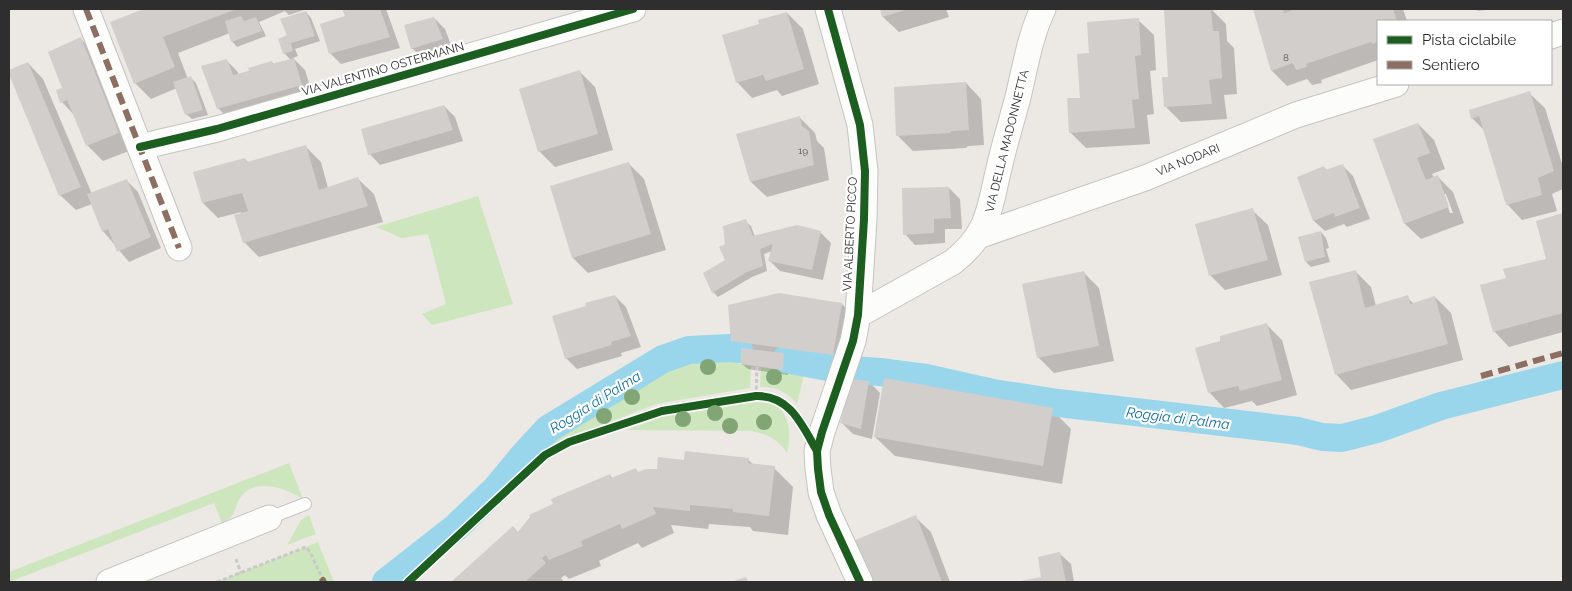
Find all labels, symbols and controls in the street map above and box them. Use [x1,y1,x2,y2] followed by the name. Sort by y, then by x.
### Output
[1377,20,1552,85] legend
[1422,31,1516,49] text: Pista ciclabile
[300,39,466,99] street label: VIA VALENTINO OSTERMANN
[1283,52,1289,63] house number: 8
[1422,56,1480,74] text: Sentiero
[982,68,1032,214] street label: VIA DELLA MADONNETTA
[1154,141,1222,179] street label: VIA NODARI
[798,145,808,156] house number: 19
[840,176,860,292] street label: VIA ALBERTO PICCO
[547,368,643,436] water label: Roggia di Palma
[1125,404,1231,432] water label: Roggia di Palma

